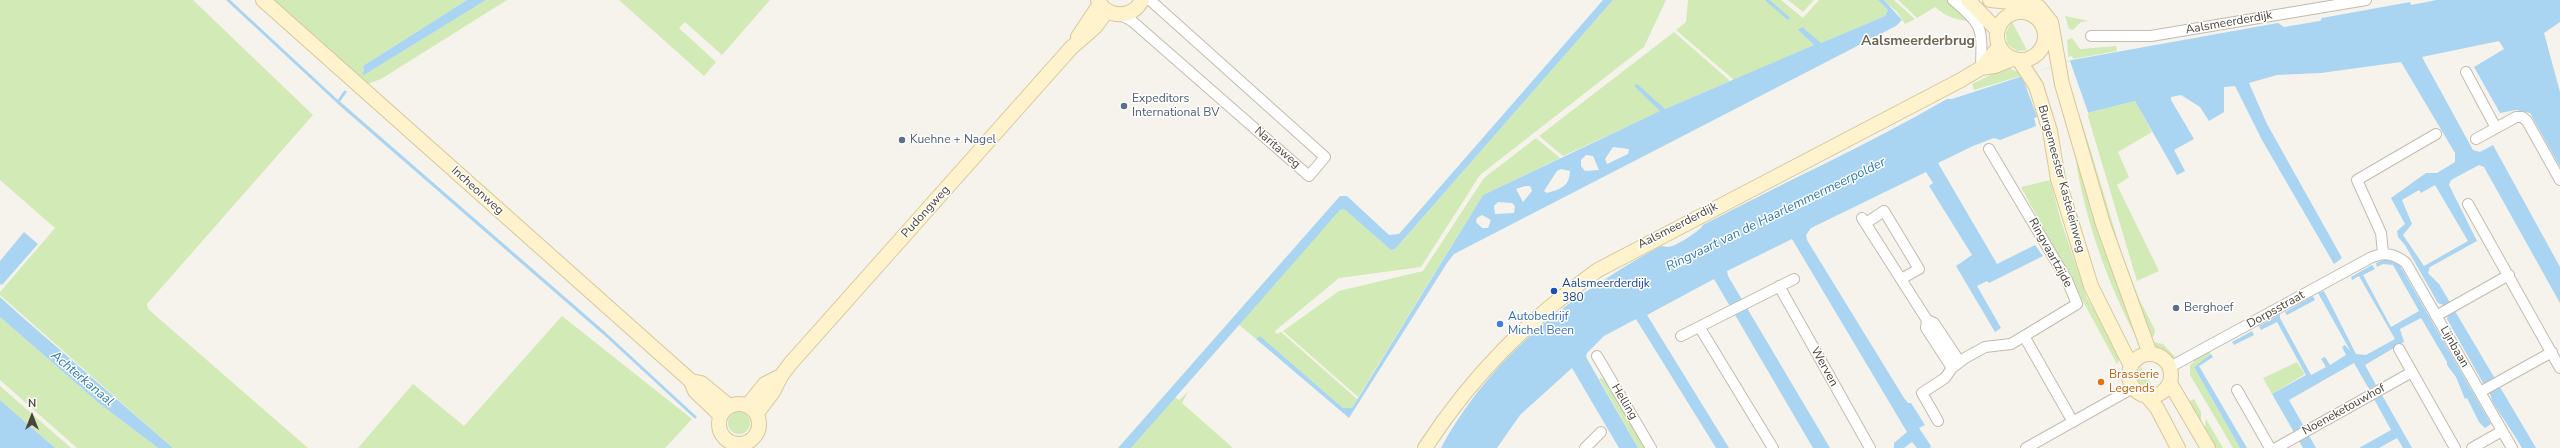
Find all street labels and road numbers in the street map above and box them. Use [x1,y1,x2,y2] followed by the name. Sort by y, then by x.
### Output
[2184,8,2274,38] street label: Aalsmeerderdijk
[2034,104,2088,254] street label: Burgemeester Kasteleinweg
[1251,124,1303,172] street label: Naritaweg
[448,164,506,218] street label: Incheonweg
[899,183,953,241] street label: Pudongweg
[1636,200,1720,252] street label: Aalsmeerderdijk
[2025,216,2075,290] street label: Ringvaartzijde
[2245,288,2307,332] street label: Dorpsstraat
[2436,324,2472,370] street label: Lijnbaan
[1807,345,1841,389] street label: Werven
[1608,381,1640,423] street label: Helling
[2300,381,2388,439] street label: Noeneketouwhof

